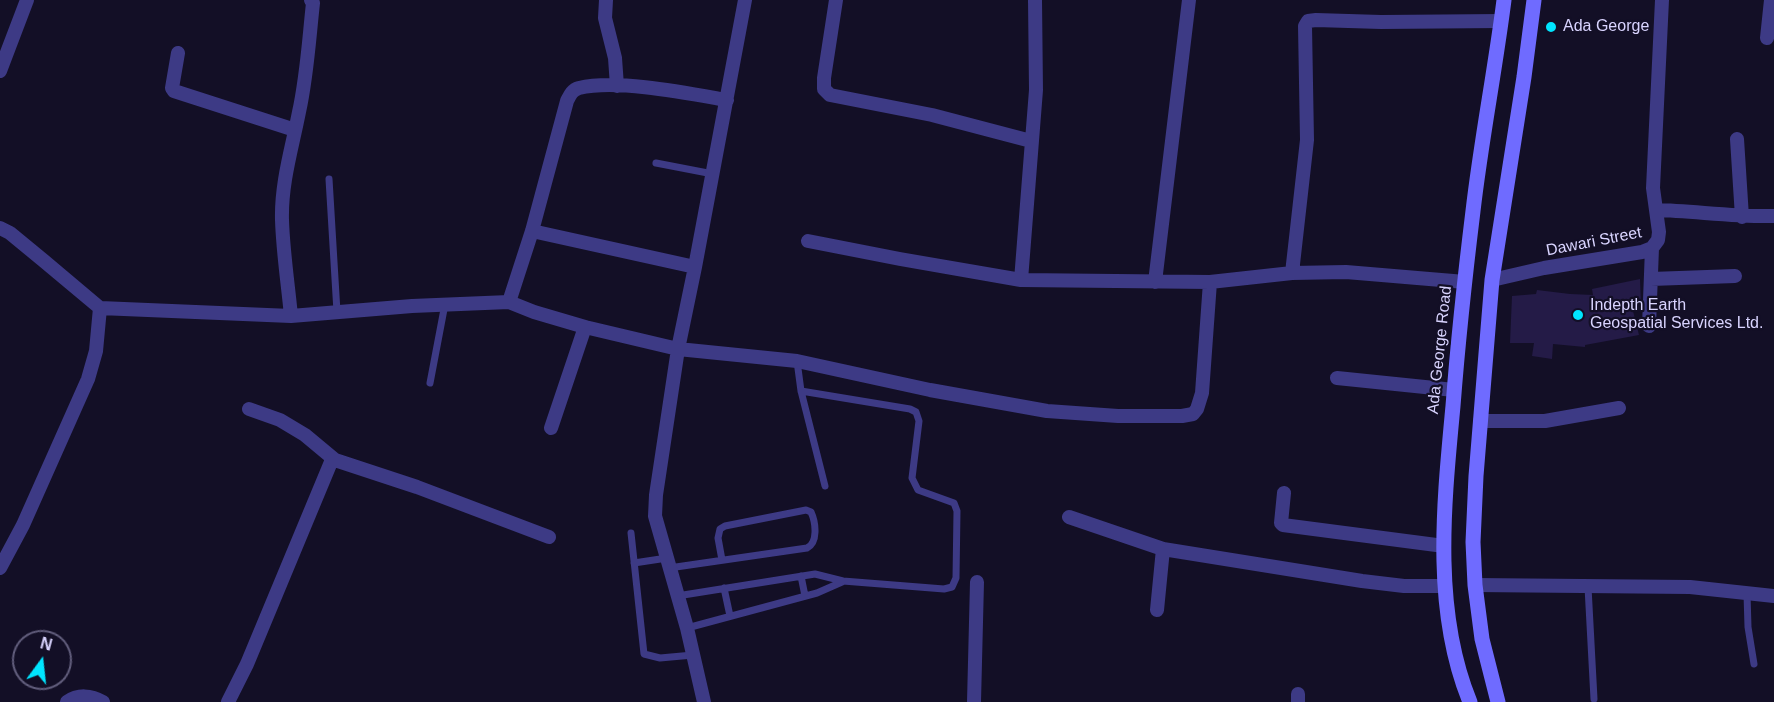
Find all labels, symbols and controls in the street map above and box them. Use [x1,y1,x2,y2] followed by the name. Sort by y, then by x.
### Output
[1563,17,1649,37] place label: Ada George
[1544,20,1558,34] marker: Ada George
[1545,223,1643,261] street label: Dawari Street
[1424,285,1456,415] street label: Ada George Road
[1590,296,1763,334] place label: Indepth Earth Geospatial Services Ltd.
[1571,308,1585,322] marker: Indepth Earth Geospatial Services Ltd.
[12,630,72,690] north arrow
[38,634,54,654] text: N

